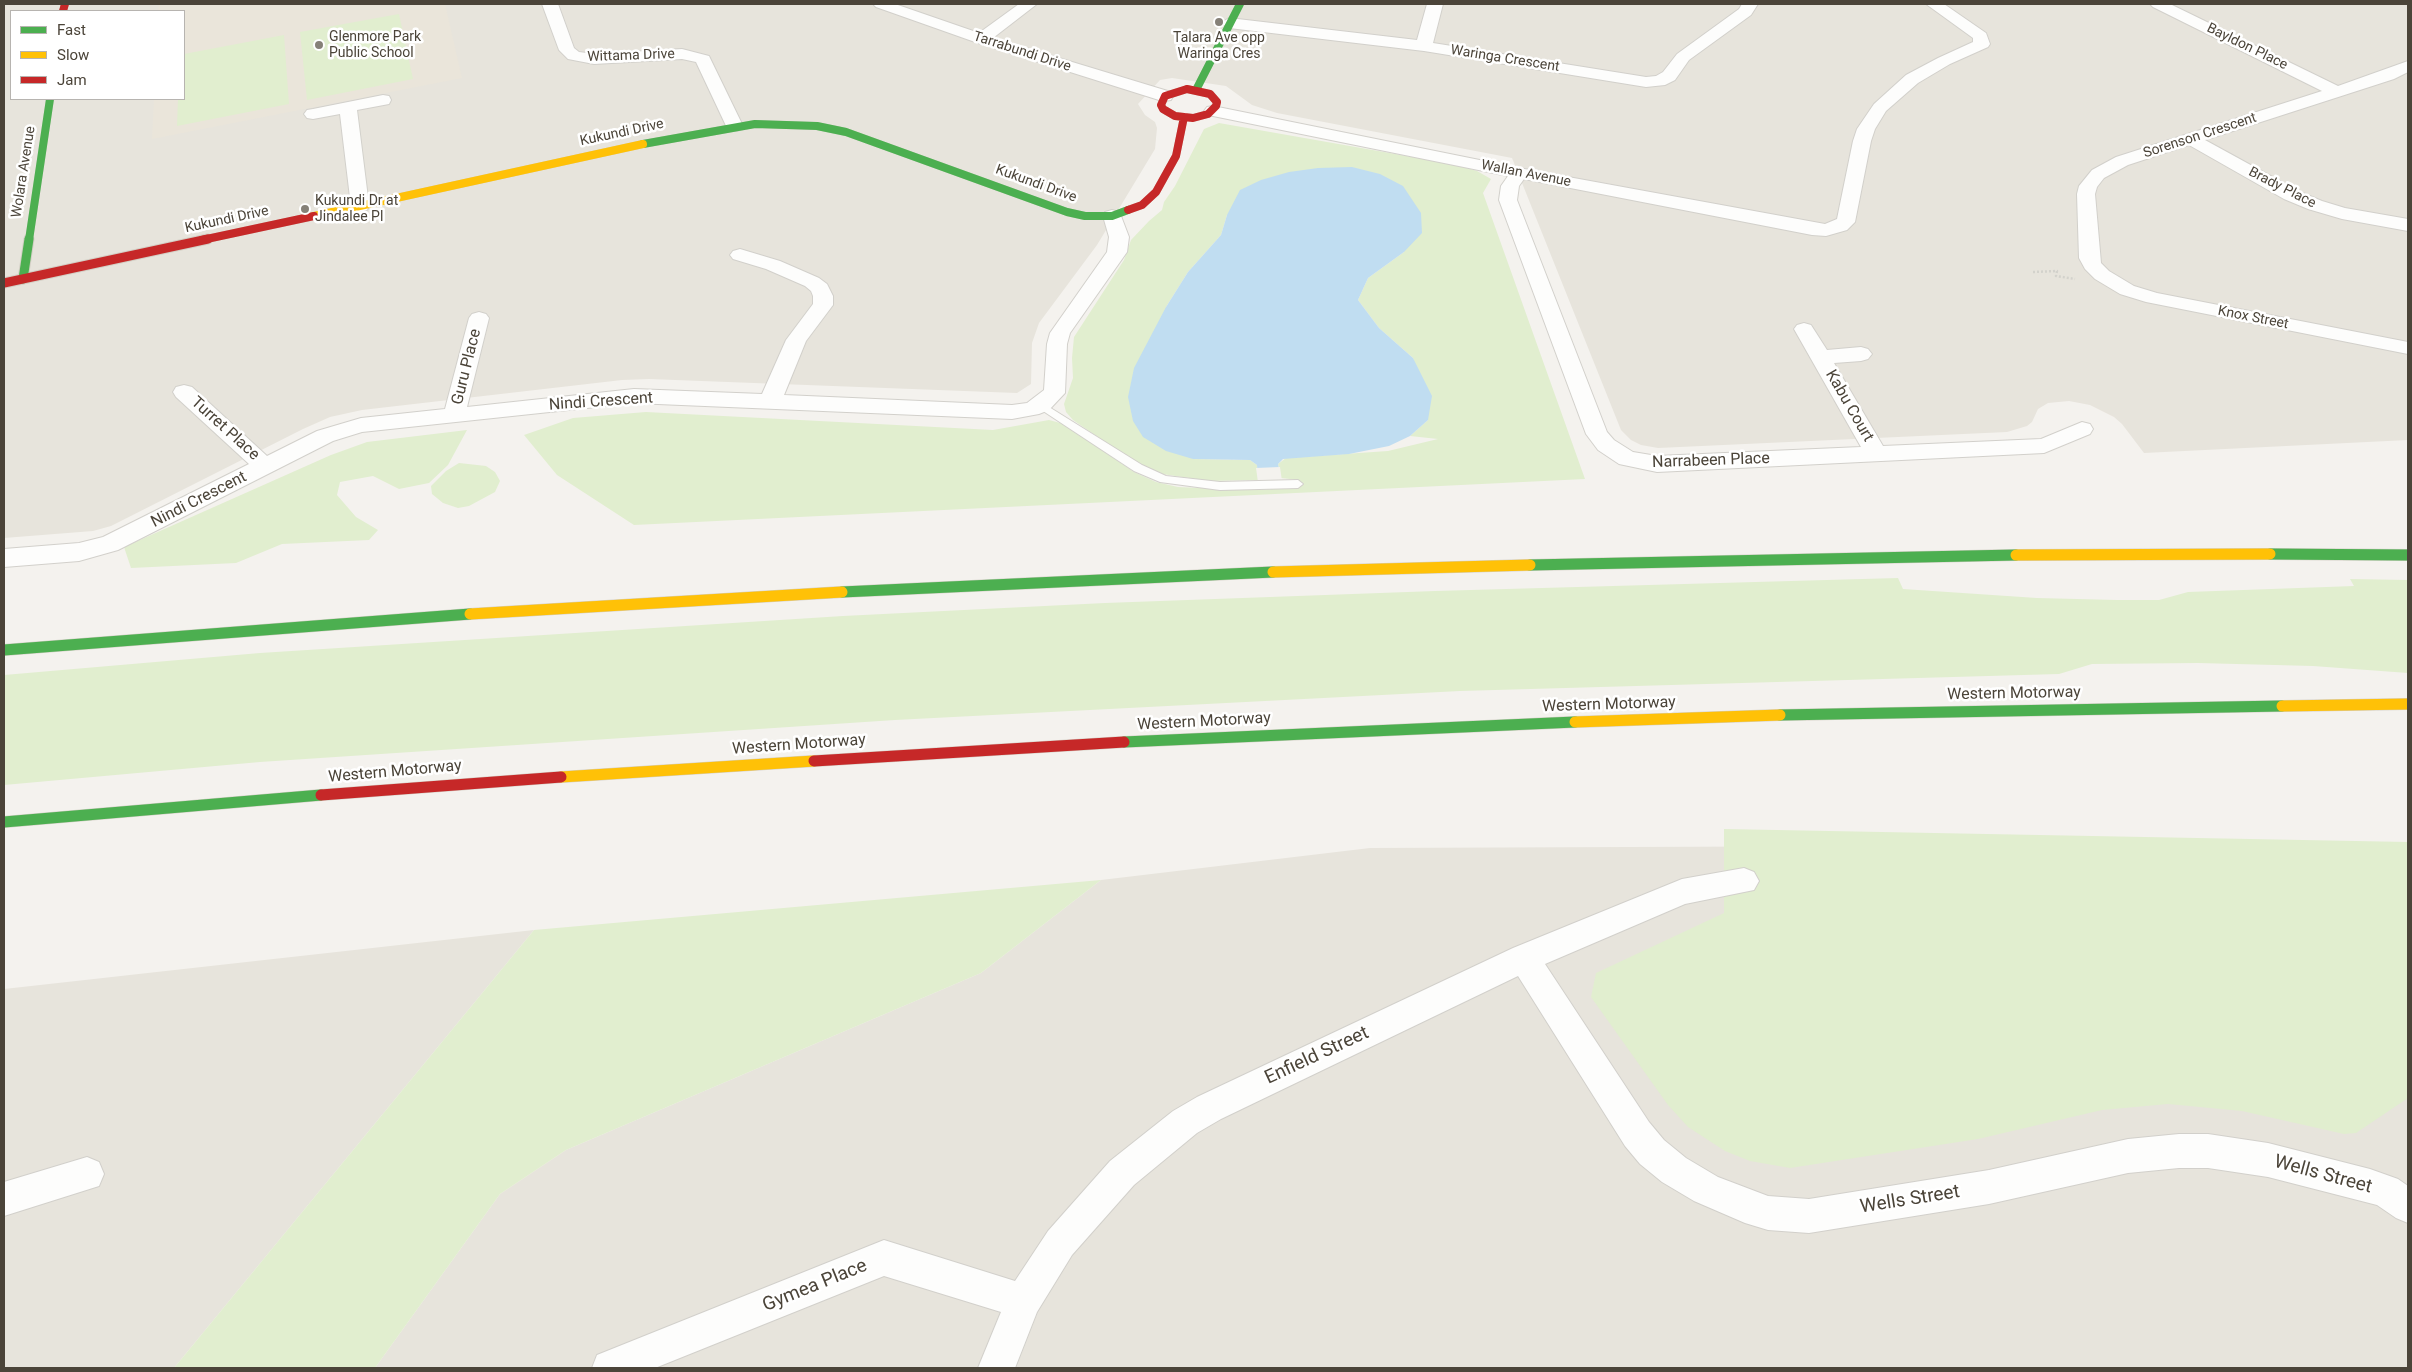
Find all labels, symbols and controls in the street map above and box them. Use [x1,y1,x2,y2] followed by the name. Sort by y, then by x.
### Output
[10,10,185,100] legend
[1213,16,1225,28] marker: Talara Ave opp Waringa Cres
[2204,20,2290,74] street label: Bayldon Place
[57,21,86,39] text: Fast
[971,28,1073,76] street label: Tarrabundi Drive
[329,29,421,62] place label: Glenmore Park Public School
[1173,30,1265,62] place label: Talara Ave opp Waringa Cres
[313,39,325,51] marker: Glenmore Park Public School
[1449,42,1561,76] street label: Waringa Crescent
[57,46,89,64] text: Slow
[587,46,675,66] street label: Wittama Drive
[57,71,87,89] text: Jam
[2141,110,2259,162] street label: Sorenson Crescent
[579,116,665,150] street label: Kukundi Drive
[8,125,40,219] street label: Wolara Avenue
[1480,157,1572,191] street label: Wallan Avenue
[993,162,1079,206] street label: Kukundi Drive
[2245,164,2319,212] street label: Brady Place
[315,193,398,226] place label: Kukundi Dr at Jindalee Pl
[184,203,270,237] street label: Kukundi Drive
[299,203,311,215] marker: Kukundi Dr at Jindalee Pl
[2216,303,2290,333] street label: Knox Street
[448,327,486,407] street label: Guru Place
[1821,367,1877,445] street label: Kabu Court
[548,389,654,415] street label: Nindi Crescent
[187,393,263,465] street label: Turret Place
[1652,449,1770,473] street label: Narrabeen Place
[148,468,250,532] street label: Nindi Crescent
[1947,683,2081,705] street label: Western Motorway
[1542,693,1676,717] street label: Western Motorway
[1137,709,1271,735] street label: Western Motorway
[732,731,866,759] street label: Western Motorway
[328,757,462,787] street label: Western Motorway
[1261,1022,1373,1090] street label: Enfield Street
[2271,1151,2375,1199] street label: Wells Street
[1859,1181,1961,1219] street label: Wells Street
[759,1255,871,1317] street label: Gymea Place

